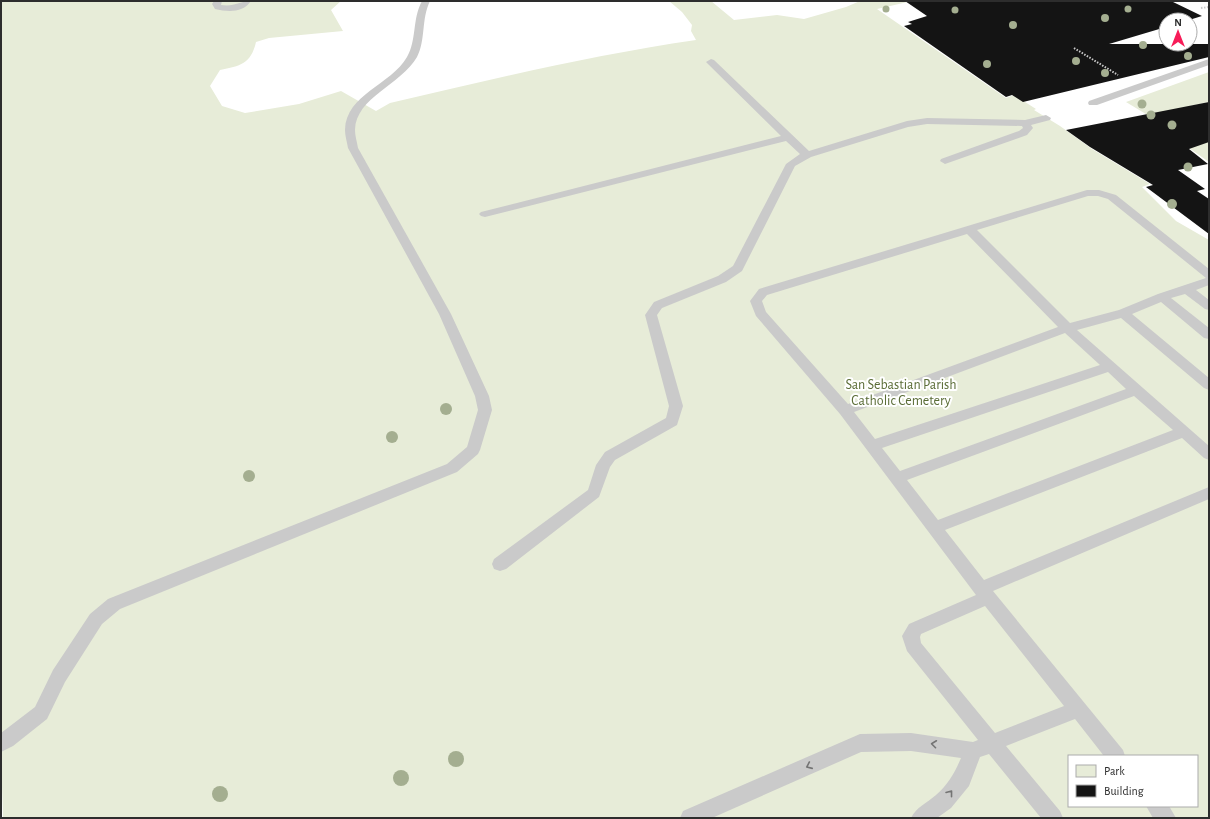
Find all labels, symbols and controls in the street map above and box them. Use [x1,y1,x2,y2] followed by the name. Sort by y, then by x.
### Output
[1158,12,1198,52] north arrow
[1174,17,1182,28] text: N
[845,378,957,408] park label: San Sebastian Parish Catholic Cemetery
[931,740,937,749] one-way arrow
[1068,755,1198,807] legend
[806,761,813,769] one-way arrow
[1104,765,1125,777] text: Park
[1104,785,1144,797] text: Building
[946,790,953,797] one-way arrow

